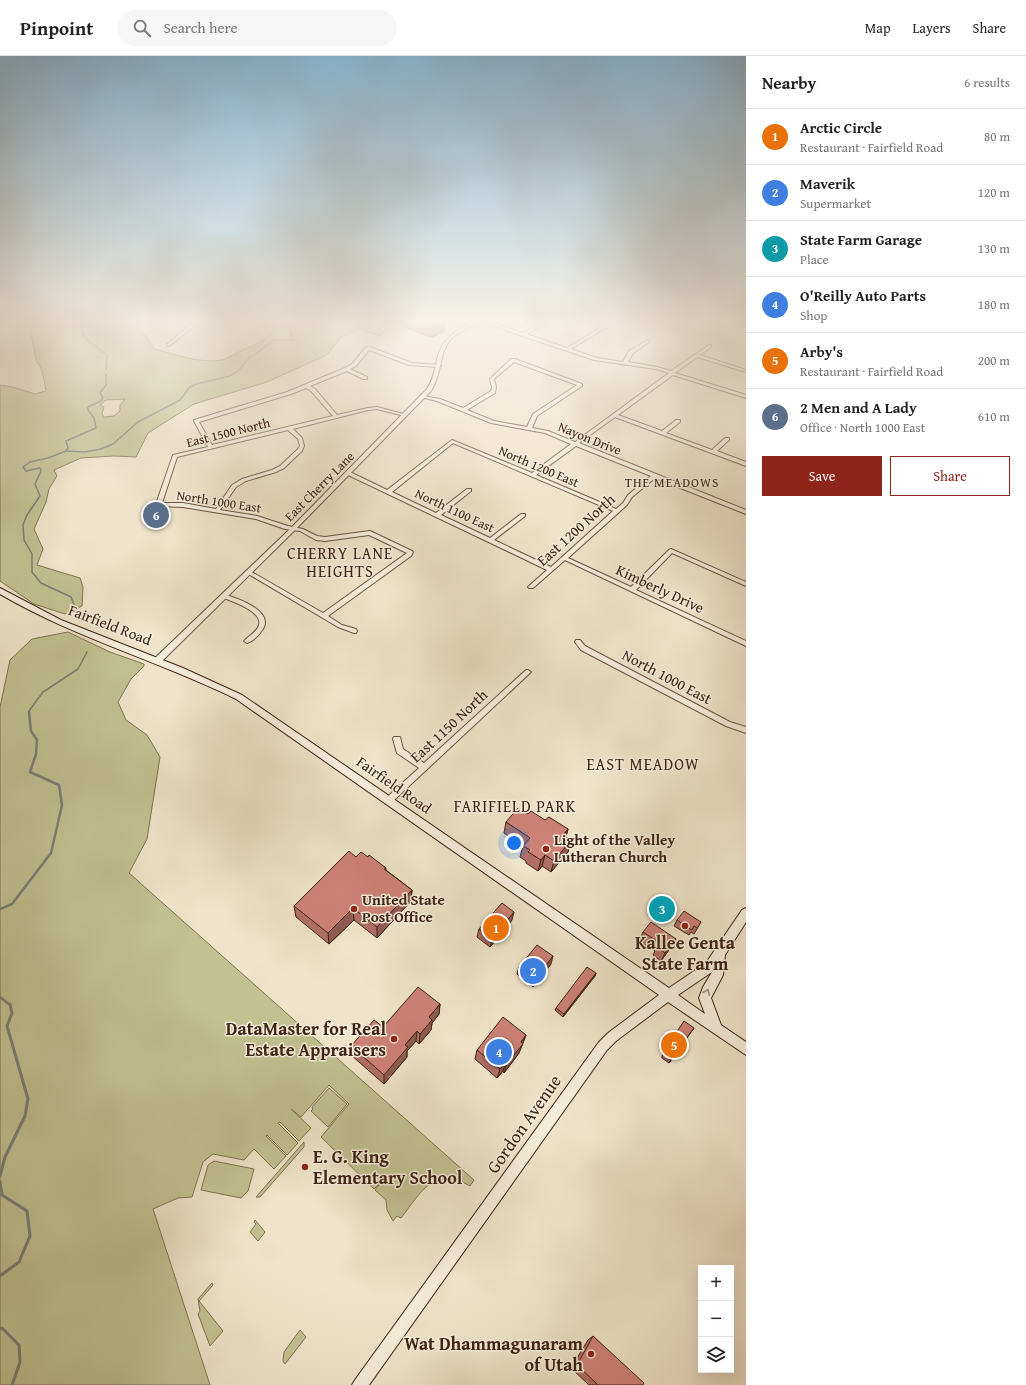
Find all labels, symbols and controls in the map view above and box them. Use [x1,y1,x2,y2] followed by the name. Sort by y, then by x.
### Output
[117,10,397,46] search box
[20,14,93,42] text: Pinpoint
[131,17,153,39] icon: search
[163,17,237,38] text: Search here
[865,18,891,38] text: Map
[913,18,951,38] text: Layers
[973,18,1006,38] text: Share
[762,70,816,95] text: Nearby
[964,73,1010,92] text: 6 results
[800,117,882,138] text: Arctic Circle
[772,127,778,146] text: 1
[984,127,1010,146] text: 80 m
[800,138,943,157] text: Restaurant · Fairfield Road
[800,173,855,194] text: Maverik
[772,183,778,202] text: 2
[978,183,1010,202] text: 120 m
[800,194,871,213] text: Supermarket
[800,229,922,250] text: State Farm Garage
[772,239,778,258] text: 3
[978,239,1010,258] text: 130 m
[800,250,829,269] text: Place
[800,285,926,306] text: O'Reilly Auto Parts
[772,295,778,314] text: 4
[978,295,1010,314] text: 180 m
[800,306,827,325] text: Shop
[800,341,843,362] text: Arby's
[772,351,778,370] text: 5
[978,351,1010,370] text: 200 m
[800,362,943,381] text: Restaurant · Fairfield Road
[800,397,917,418] text: 2 Men and A Lady
[772,407,778,426] text: 6
[978,407,1010,426] text: 610 m
[184,413,273,452] street label: East 1500 North
[555,417,624,460] street label: Nayon Drive
[800,418,925,437] text: Office · North 1000 East
[496,441,582,492] street label: North 1200 East
[280,447,359,526] street label: East Cherry Lane
[762,456,882,496] button: Save
[890,456,1010,496] button: Share
[625,473,719,492] district label: THE MEADOWS
[412,484,498,537] street label: North 1100 East
[175,485,263,518] street label: North 1000 East
[532,488,620,570] street label: East 1200 North
[143,500,169,530] pin: 6
[287,541,393,583] district label: CHERRY LANE HEIGHTS
[613,559,708,618] street label: Kimberly Drive
[66,599,155,650] street label: Fairfield Road
[619,644,716,709] street label: North 1000 East
[405,684,492,767] street label: East 1150 North
[353,751,436,818] street label: Fairfield Road
[586,752,700,776] district label: EAST MEADOW
[454,794,576,818] district label: FARIFIELD PARK
[554,829,675,867] place label: Light of the Valley Lutheran Church
[504,833,524,853] your location
[541,844,551,854] marker: Light of the Valley Lutheran Church
[362,889,445,927] place label: United State Post Office
[649,894,675,924] pin: 3
[349,904,359,914] marker: United State Post Office
[483,913,509,943] pin: 1
[680,921,690,931] marker: Kallee Genta State Farm
[635,929,736,977] place label: Kallee Genta State Farm
[520,956,546,986] pin: 2
[703,989,711,996] one-way arrow
[226,1015,386,1063] place label: DataMaster for Real Estate Appraisers
[661,1030,687,1060] pin: 5
[389,1034,399,1044] marker: DataMaster for Real Estate Appraisers
[486,1037,512,1067] pin: 4
[479,1069,568,1179] street label: Gordon Avenue
[313,1143,463,1191] place label: E. G. King Elementary School
[300,1162,310,1172] marker: E. G. King Elementary School
[698,1265,734,1373] map controls
[698,1265,734,1301] button: +
[698,1301,734,1337] button: −
[404,1330,584,1378] place label: Wat Dhammagunaram of Utah
[698,1337,734,1373] button: layers
[586,1349,596,1359] marker: Wat Dhammagunaram of Utah

